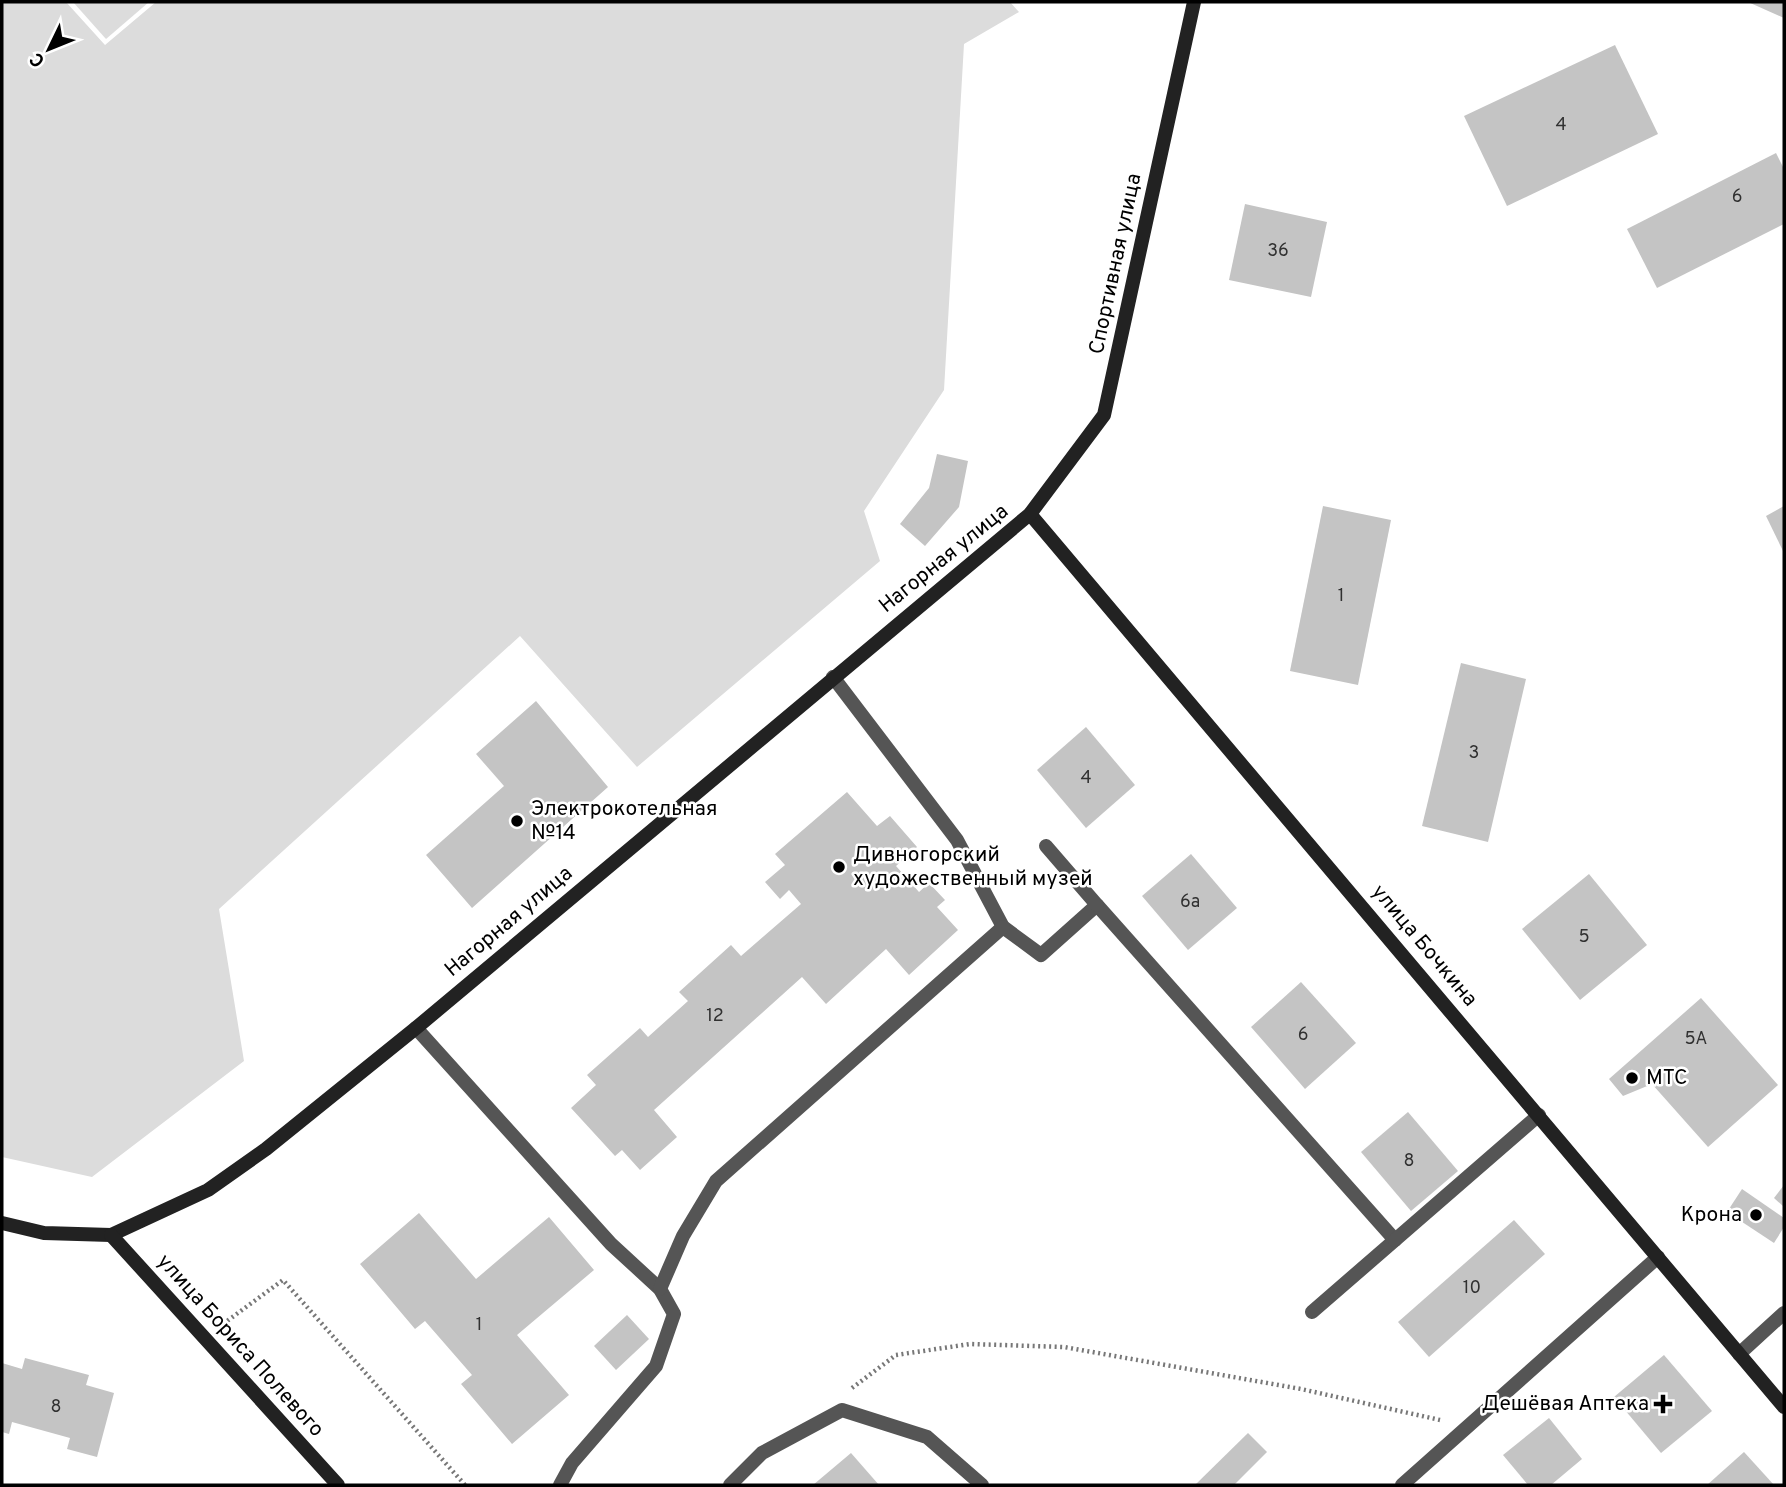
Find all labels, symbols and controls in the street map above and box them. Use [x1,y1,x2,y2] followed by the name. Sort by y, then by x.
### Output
[14,14,84,84] north arrow
[25,47,51,72] text: С
[1555,114,1567,137] house number: 4
[1084,171,1148,357] street label: Спортивная улица
[1732,186,1742,209] house number: 6
[1267,240,1289,263] house number: 36
[874,498,1014,620] street label: Нагорная улица
[1338,585,1344,608] house number: 1
[1469,742,1479,765] house number: 3
[1080,767,1092,790] house number: 4
[531,796,718,847] place label: Электрокотельная №14
[509,813,525,829] marker: Электрокотельная №14
[853,842,1093,893] place label: Дивногорский художественный музей
[831,859,847,875] marker: Дивногорский художественный музей
[439,861,579,983] street label: Нагорная улица
[1365,879,1483,1013] street label: улица Бочкина
[1180,891,1200,914] house number: 6а
[1578,926,1590,949] house number: 5
[706,1005,724,1028] house number: 12
[1298,1024,1308,1047] house number: 6
[1684,1028,1708,1051] house number: 5А
[1646,1065,1688,1092] place label: МТС
[1624,1070,1640,1086] marker: МТС
[1404,1150,1415,1173] house number: 8
[1681,1202,1742,1229] place label: Крона
[1748,1207,1764,1223] marker: Крона
[151,1249,329,1443] street label: улица Бориса Полевого
[1463,1277,1481,1300] house number: 10
[476,1314,482,1337] house number: 1
[1481,1391,1649,1418] place label: Дешёвая Аптека
[51,1396,62,1419] house number: 8
[1655,1396,1671,1412] marker: Дешёвая Аптека

